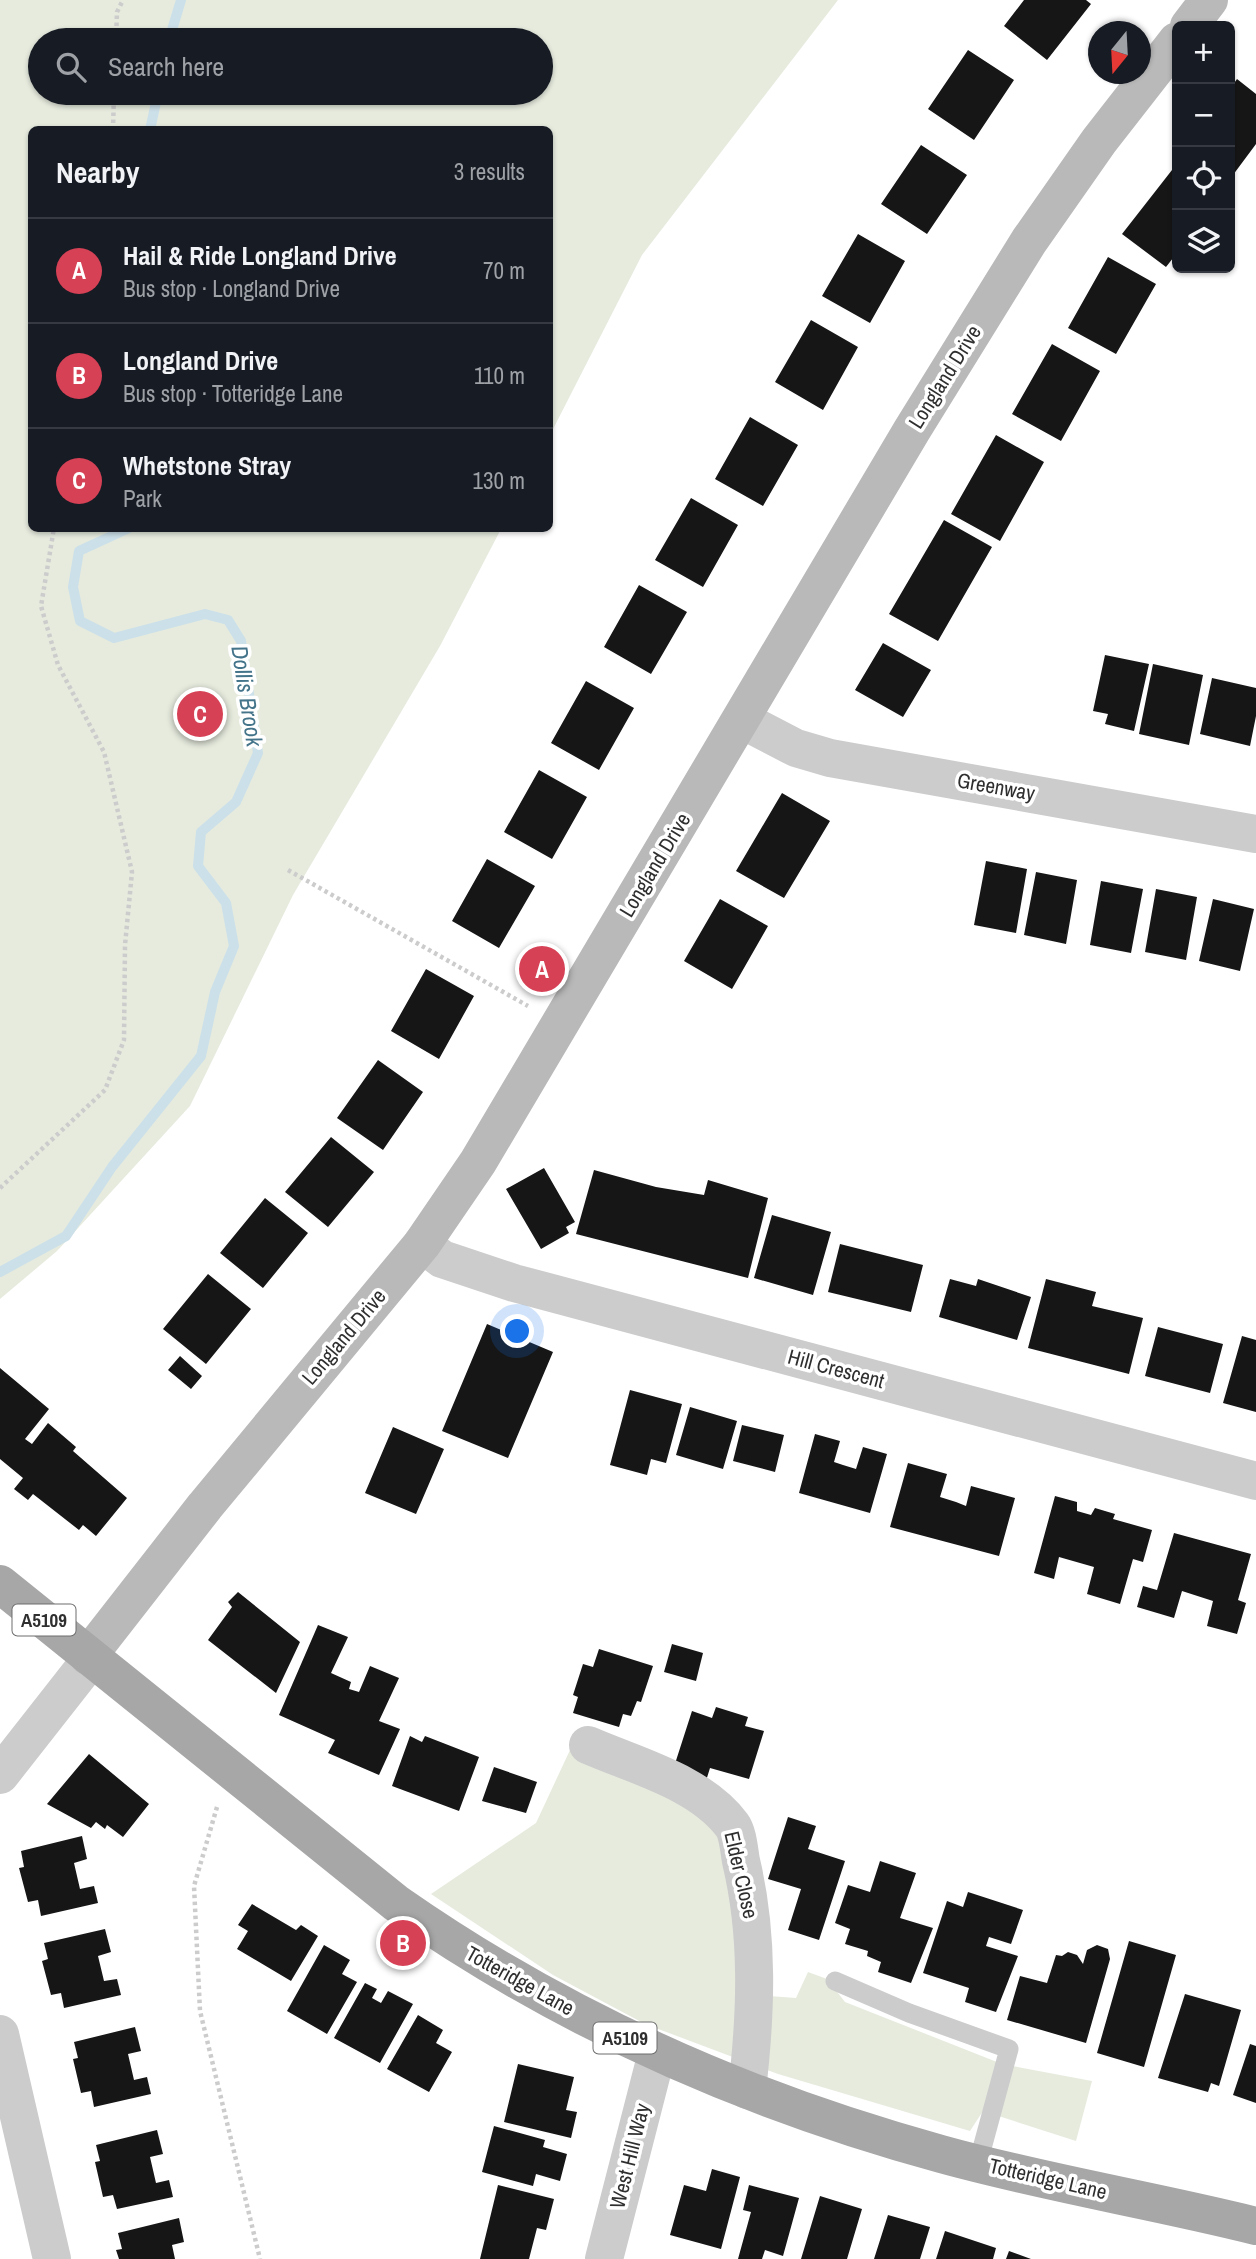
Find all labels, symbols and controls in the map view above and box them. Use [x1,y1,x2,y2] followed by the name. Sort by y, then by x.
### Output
[1088,21,1151,84] north arrow
[1172,21,1235,273] map controls
[1172,21,1235,84] button: +
[28,28,553,105] search box
[52,48,90,86] icon: search
[108,49,224,84] text: Search here
[1172,84,1235,147] button: −
[1172,147,1235,210] button: locate
[56,152,139,192] text: Nearby
[454,156,525,187] text: 3 results
[1172,210,1235,273] button: layers
[123,238,397,273] text: Hail & Ride Longland Drive
[72,255,86,286] text: A
[483,255,525,286] text: 70 m
[123,273,340,304] text: Bus stop · Longland Drive
[901,320,988,434] street label: Longland Drive
[123,343,278,378] text: Longland Drive
[72,360,86,391] text: B
[474,360,525,391] text: 110 m
[123,378,343,409] text: Bus stop · Totteridge Lane
[123,448,291,483] text: Whetstone Stray
[72,465,86,496] text: C
[473,465,525,496] text: 130 m
[123,483,162,514] text: Park
[224,643,271,750] water label: Dollis Brook
[177,688,223,740] pin: C
[955,765,1038,808] street label: Greenway
[612,807,697,922] street label: Longland Drive
[519,943,565,995] pin: A
[295,1283,392,1391] street label: Longland Drive
[500,1314,534,1348] your location
[785,1342,888,1395] street label: Hill Crescent
[12,1604,76,1636] road number: A5109
[717,1828,766,1922] street label: Elder Close
[380,1917,426,1969] pin: B
[461,1939,580,2022] street label: Totteridge Lane
[594,2022,656,2054] road number: A5109
[602,2100,657,2211] street label: West Hill Way
[987,2151,1110,2206] street label: Totteridge Lane

